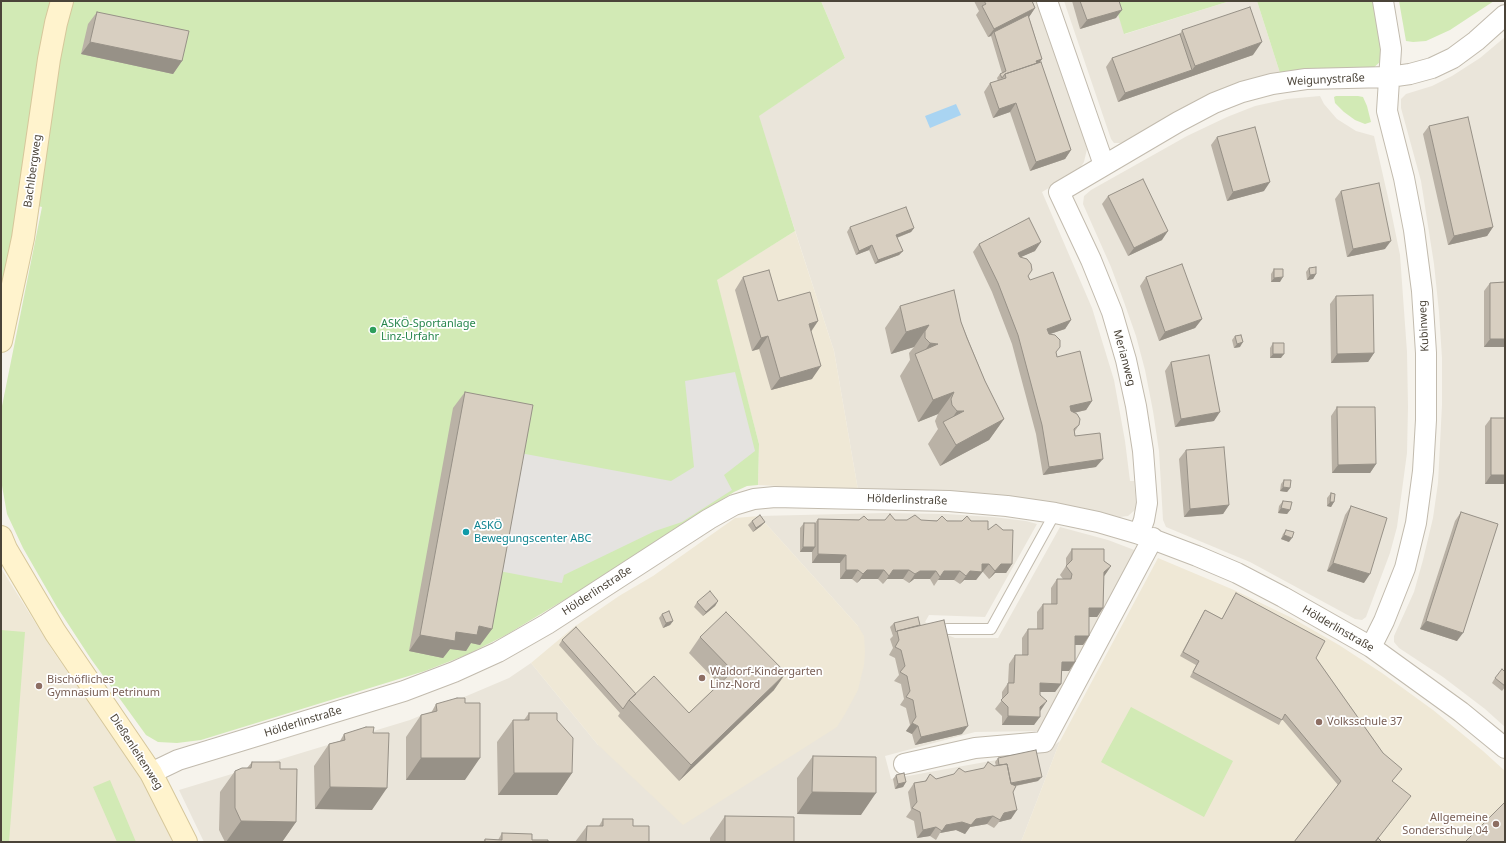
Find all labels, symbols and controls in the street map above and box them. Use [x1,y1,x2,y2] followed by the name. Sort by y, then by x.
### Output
[1287,71,1365,89] street label: Weigunystraße
[21,133,45,209] street label: Bachlbergweg
[1416,300,1432,352] street label: Kubinweg
[381,317,476,343] place label: ASKÖ-Sportanlage Linz-Urfahr
[368,325,378,335] marker: ASKÖ-Sportanlage Linz-Urfahr
[1110,328,1138,388] street label: Merianweg
[867,492,947,508] street label: Hölderlinstraße
[474,519,591,545] place label: ASKÖ Bewegungscenter ABC
[461,527,471,537] marker: ASKÖ Bewegungscenter ABC
[560,564,634,618] street label: Hölderlinstraße
[1300,603,1376,655] street label: Hölderlinstraße
[710,665,823,691] place label: Waldorf-Kindergarten Linz-Nord
[47,673,160,699] place label: Bischöfliches Gymnasium Petrinum
[697,673,707,683] marker: Waldorf-Kindergarten Linz-Nord
[34,681,44,691] marker: Bischöfliches Gymnasium Petrinum
[263,704,343,740] street label: Hölderlinstraße
[107,712,165,792] street label: Dießenleitenweg
[1327,715,1403,729] place label: Volksschule 37
[1314,717,1324,727] marker: Volksschule 37
[1402,811,1488,837] place label: Allgemeine Sonderschule 04
[1491,819,1501,829] marker: Allgemeine Sonderschule 04

